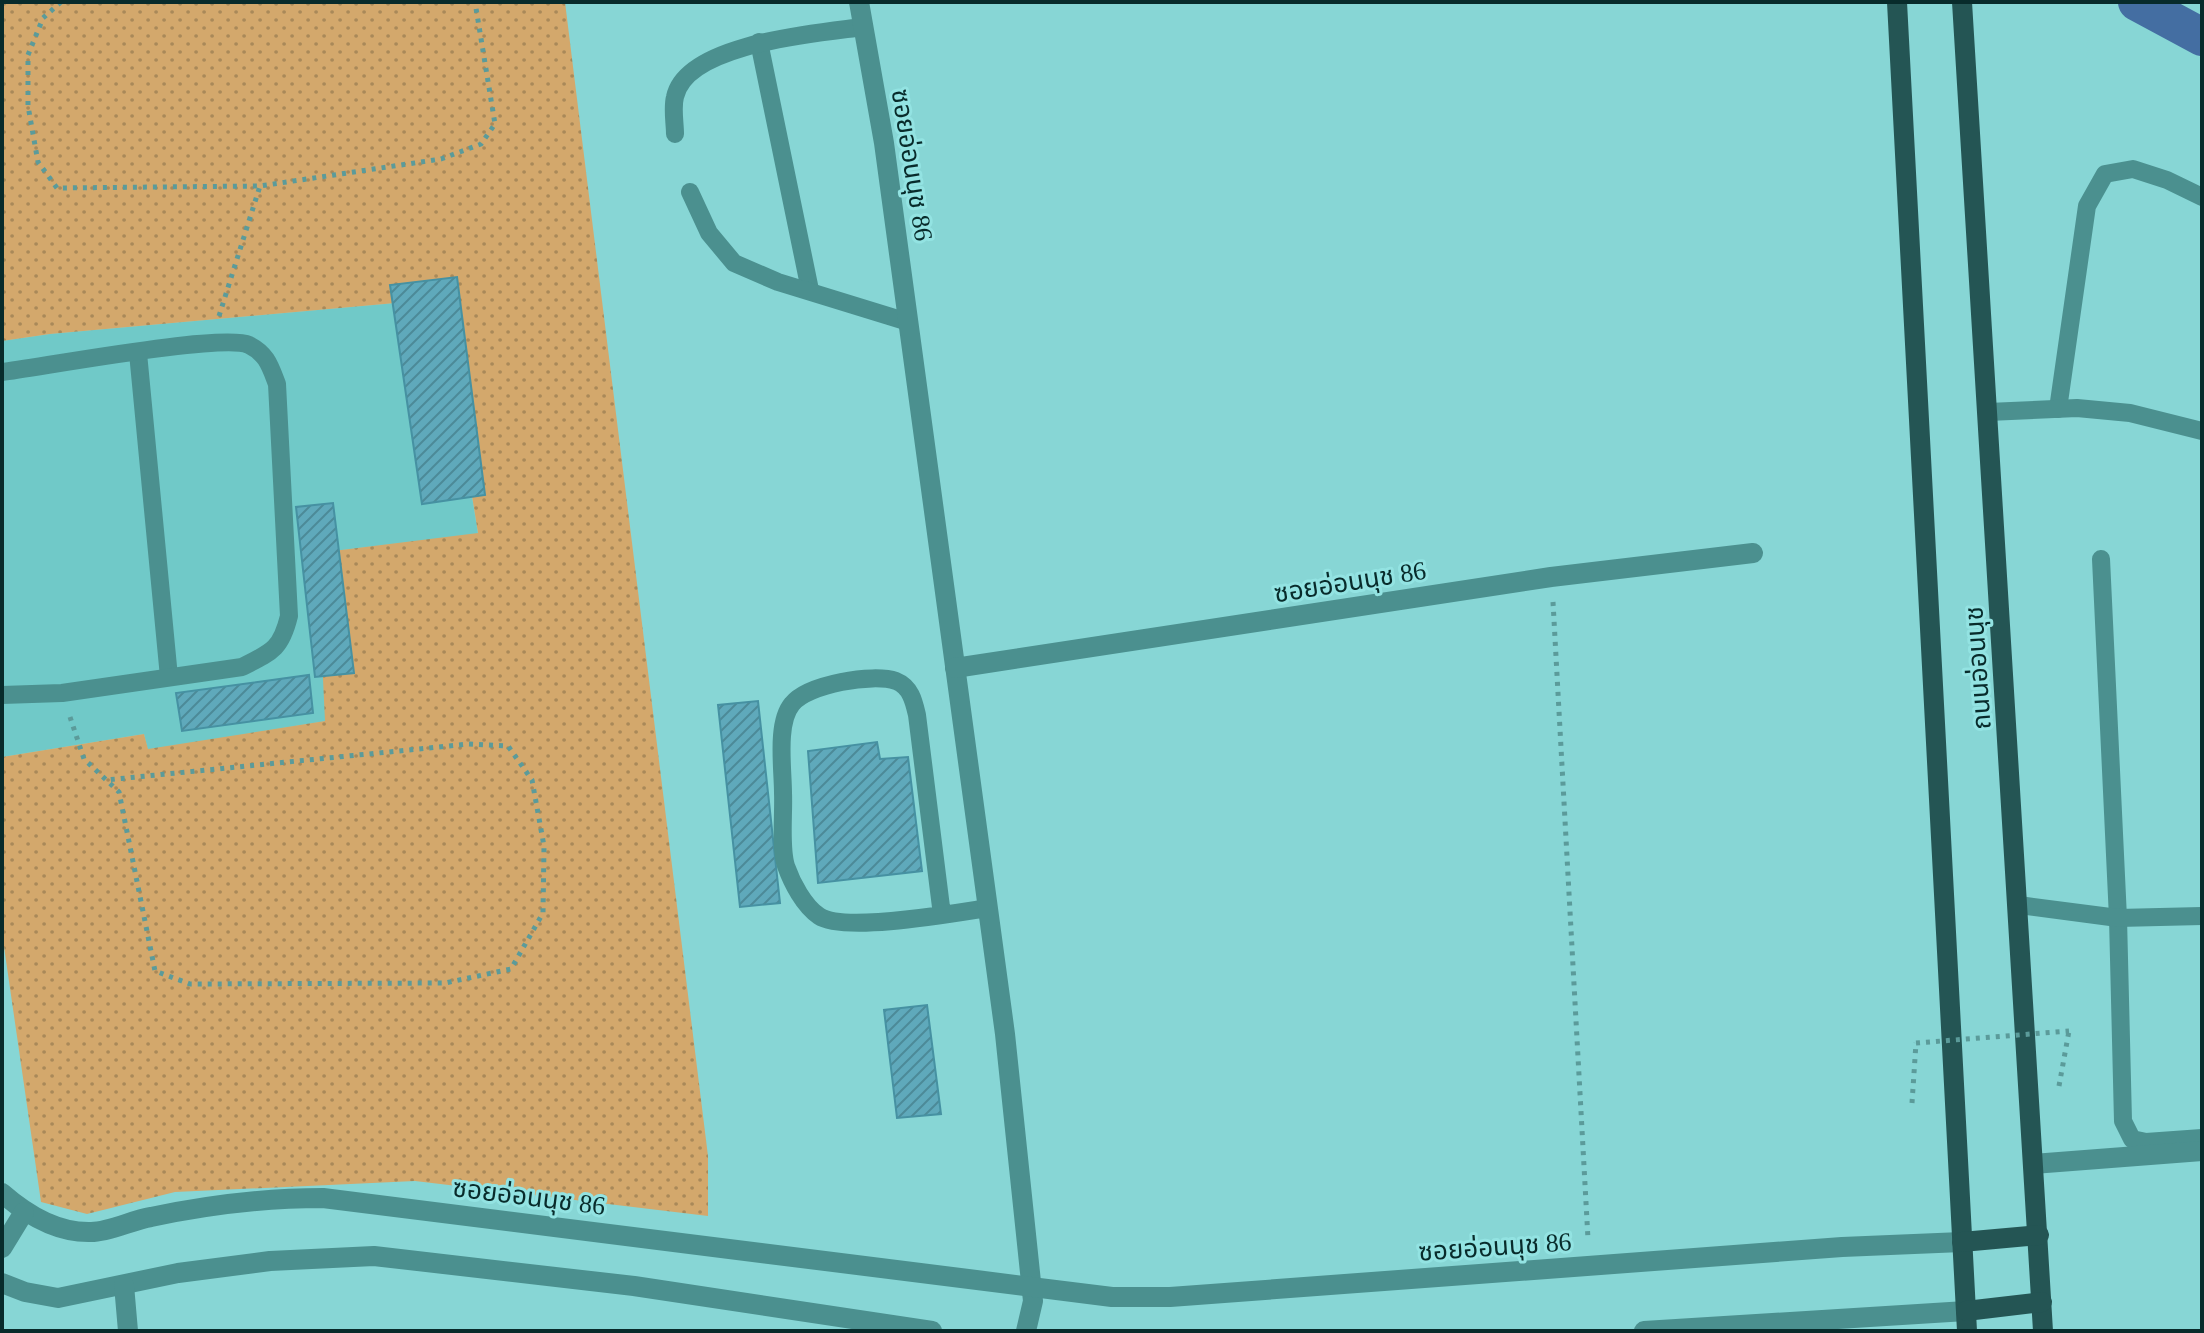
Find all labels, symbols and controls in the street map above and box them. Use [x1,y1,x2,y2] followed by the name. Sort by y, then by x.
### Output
[885,87,938,243] street label: ซอยอ่อนนุช 86
[1272,556,1428,609] street label: ซอยอ่อนนุช 86
[1959,605,1998,731] street label: ถนนอ่อนนุช
[451,1173,607,1222] street label: ซอยอ่อนนุช 86
[1417,1227,1573,1268] street label: ซอยอ่อนนุช 86

